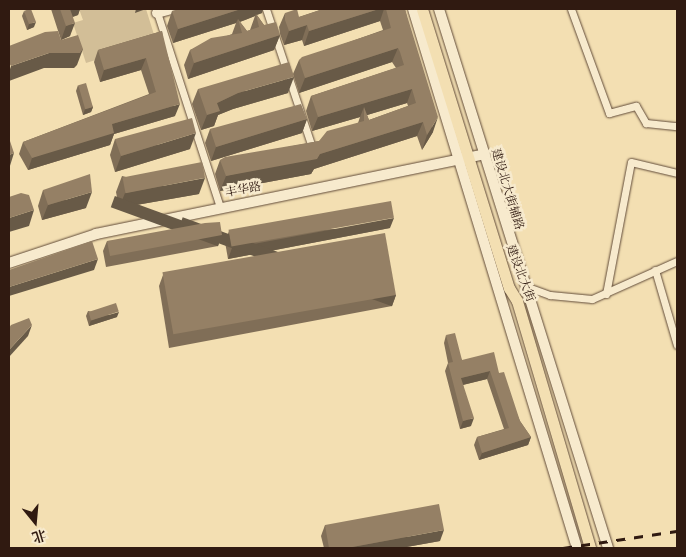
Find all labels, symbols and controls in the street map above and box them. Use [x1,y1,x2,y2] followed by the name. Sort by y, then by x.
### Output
[489,147,527,231] street label: 建设北大街辅路
[224,178,262,200] street label: 丰华路
[504,242,538,304] street label: 建设北大街
[10,497,60,547] north arrow
[30,526,49,547] text: 北

